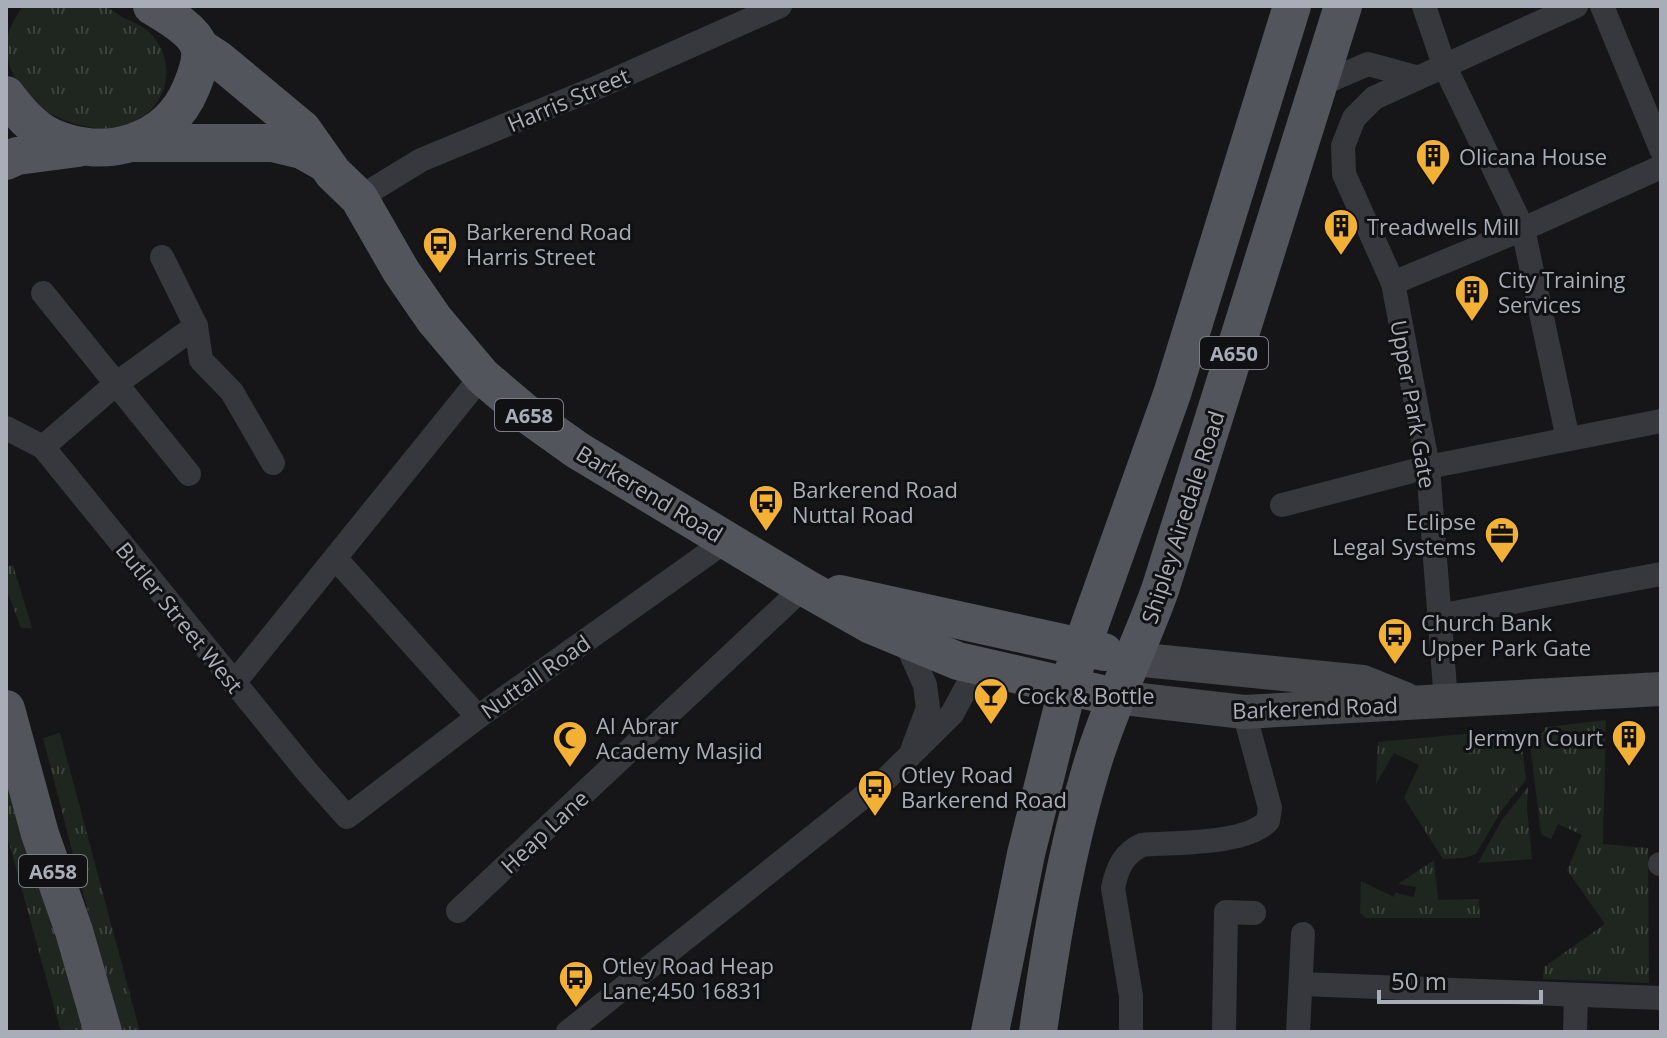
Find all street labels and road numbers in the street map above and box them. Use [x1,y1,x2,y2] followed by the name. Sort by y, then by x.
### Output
[502,60,634,138] street label: Harris Street
[1384,318,1444,490] street label: Upper Park Gate
[1200,337,1268,369] road number: A650
[495,399,563,431] road number: A658
[1133,407,1231,627] street label: Shipley Airedale Road
[571,437,729,549] street label: Barkerend Road
[110,535,250,699] street label: Butler Street West
[474,627,596,725] street label: Nuttall Road
[1232,689,1398,725] street label: Barkerend Road
[494,783,594,879] street label: Heap Lane
[19,855,87,887] road number: A658

